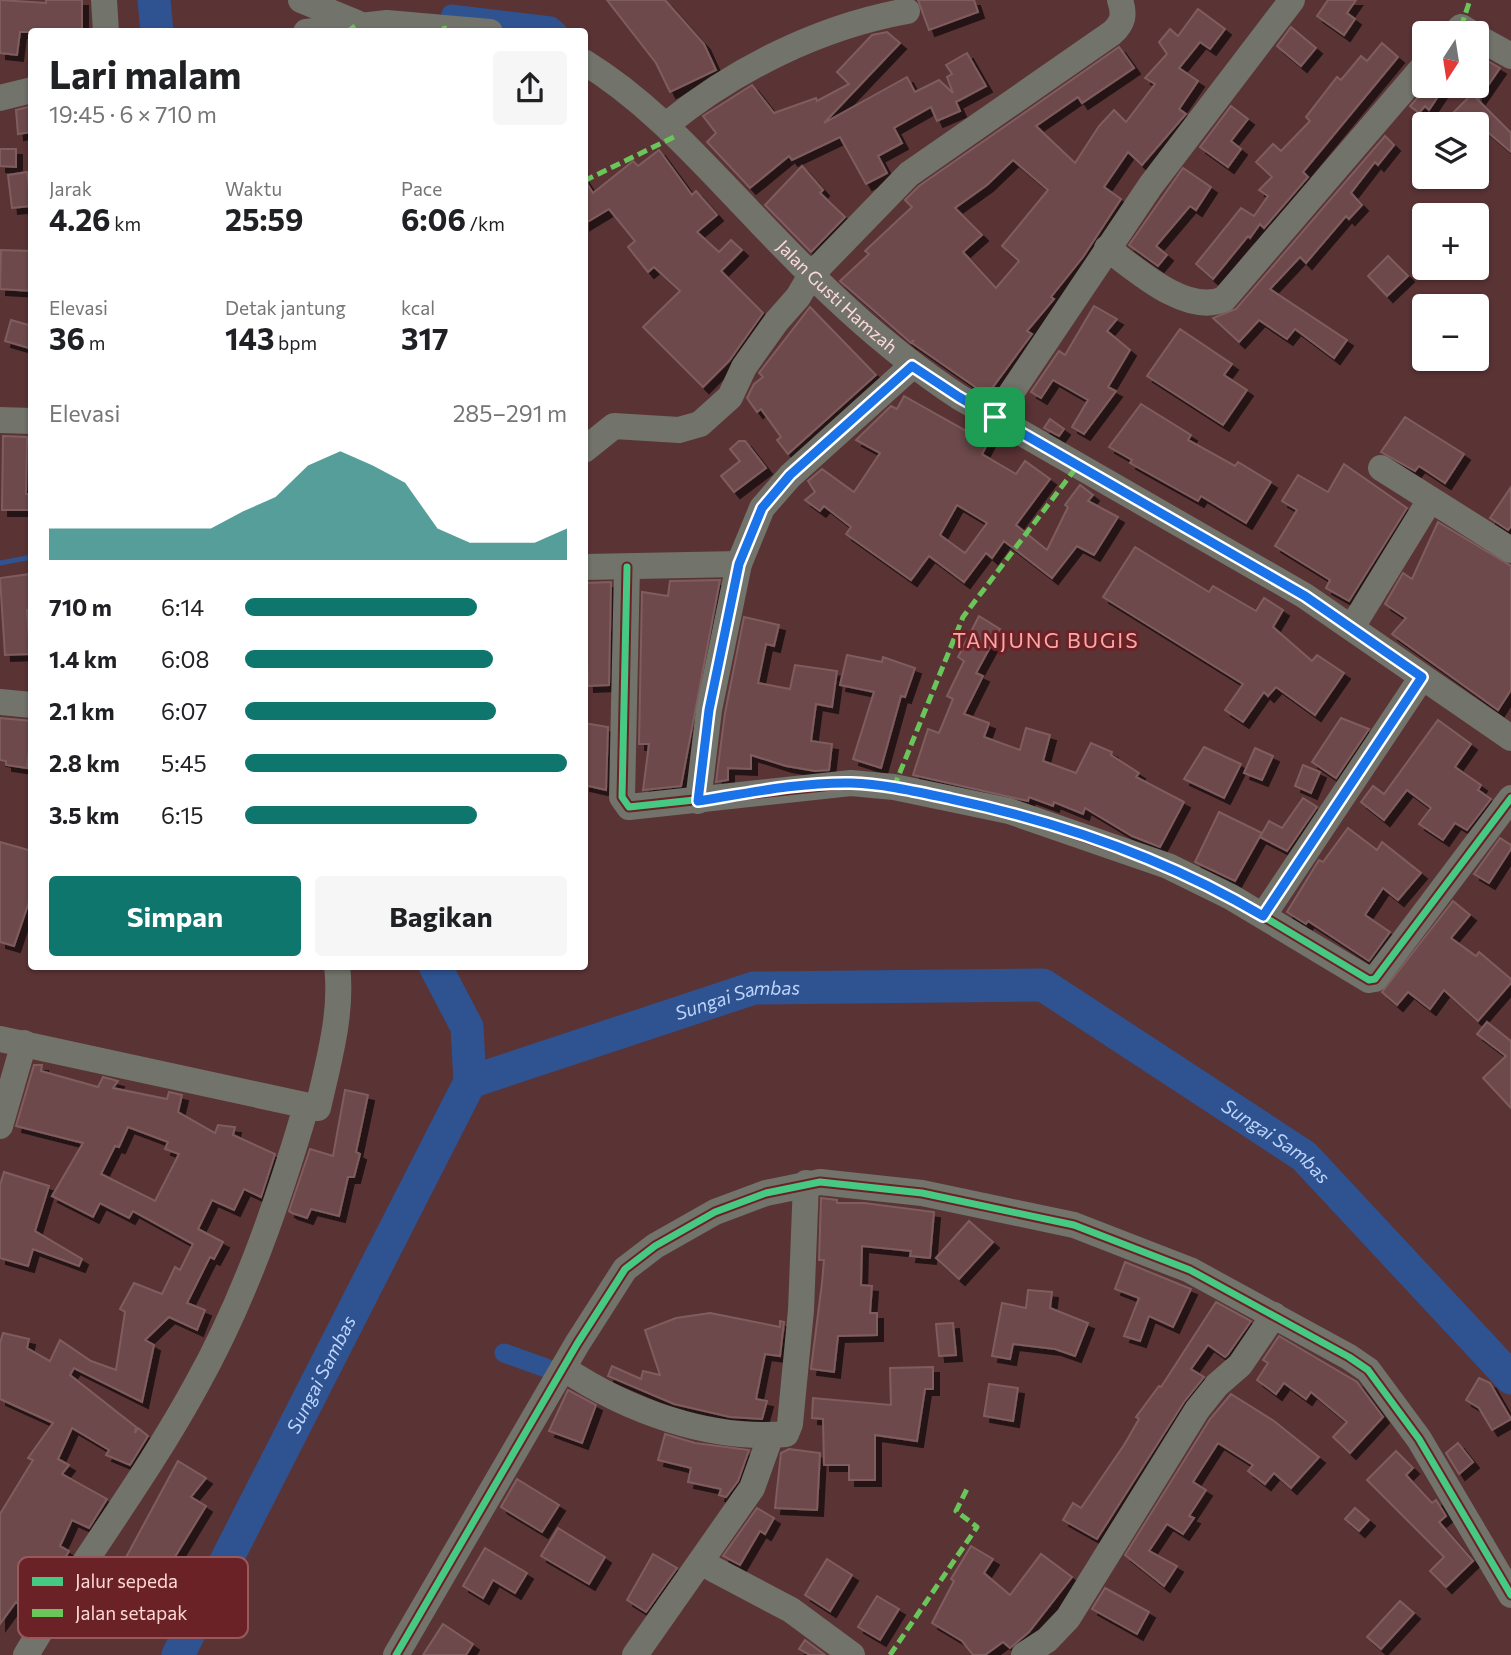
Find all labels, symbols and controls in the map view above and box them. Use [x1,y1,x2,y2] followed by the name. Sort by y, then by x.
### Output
[1412,21,1489,98] north arrow
[1412,21,1489,371] map controls
[49,50,241,97] text: Lari malam
[493,51,567,125] button: share
[49,100,217,128] text: 19:45 · 6 × 710 m
[1412,112,1489,189] button: layers
[49,177,92,200] text: Jarak
[225,177,282,200] text: Waktu
[401,177,442,200] text: Pace
[49,200,111,237] text: 4.26
[225,200,304,237] text: 25:59
[401,200,466,237] text: 6:06
[1412,203,1489,280] button: +
[111,212,141,235] text: km
[466,212,505,235] text: /km
[773,235,902,358] street label: Jalan Gusti Hamzah
[1412,294,1489,371] button: −
[49,296,108,319] text: Elevasi
[225,296,346,319] text: Detak jantung
[401,296,435,319] text: kcal
[49,319,85,356] text: 36
[225,319,274,356] text: 143
[401,319,449,356] text: 317
[85,331,105,354] text: m
[274,331,317,354] text: bpm
[965,387,1025,447] pin
[976,398,1014,436] icon: arrive
[49,399,120,427] text: Elevasi
[453,399,567,427] text: 285–291 m
[49,593,112,621] text: 710 m
[161,593,204,621] text: 6:14
[952,627,1140,652] district label: TANJUNG BUGIS
[49,645,117,673] text: 1.4 km
[161,645,209,673] text: 6:08
[49,697,115,725] text: 2.1 km
[161,697,207,725] text: 6:07
[49,749,120,777] text: 2.8 km
[161,749,207,777] text: 5:45
[49,801,119,829] text: 3.5 km
[161,801,203,829] text: 6:15
[49,876,301,956] button: Simpan
[315,876,567,956] button: Bagikan
[672,976,801,1024] water label: Sungai Sambas
[1218,1094,1336,1188] water label: Sungai Sambas
[281,1311,360,1437] water label: Sungai Sambas
[18,1557,248,1638] legend
[75,1569,178,1592] text: Jalur sepeda
[75,1601,188,1624] text: Jalan setapak

